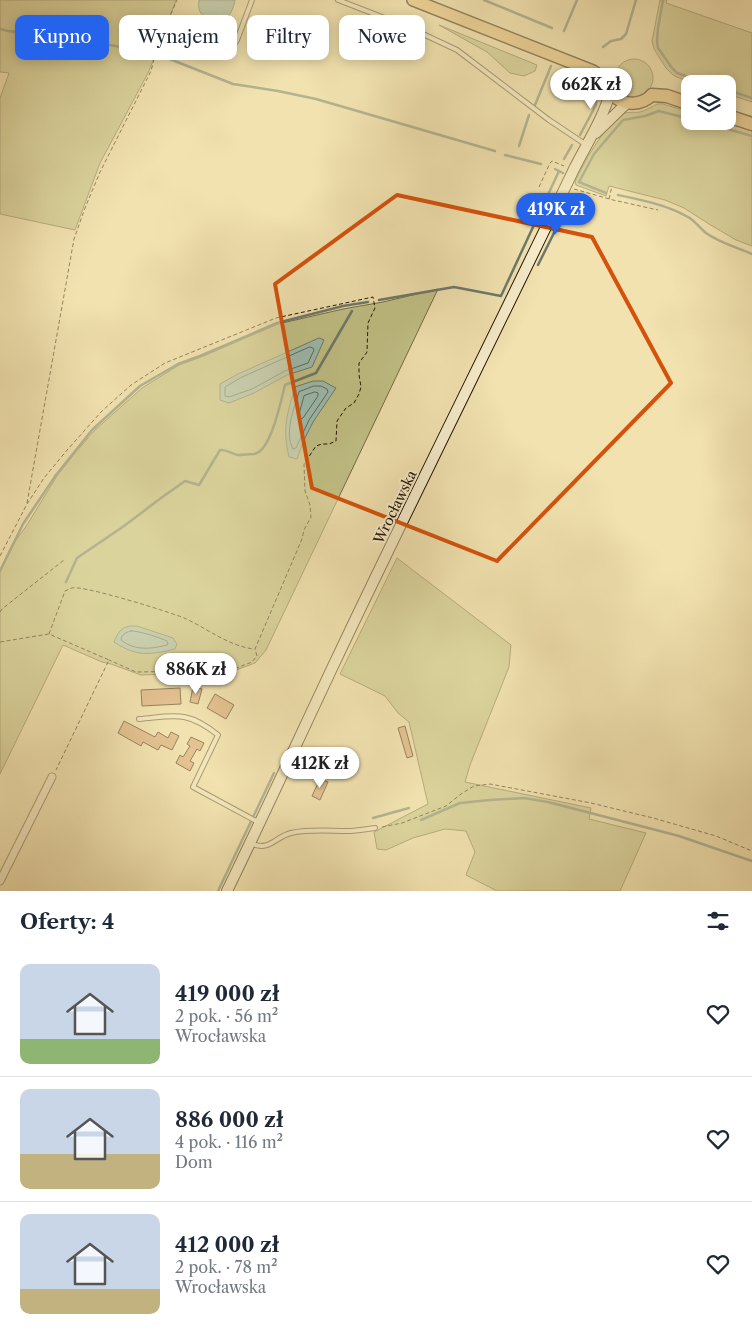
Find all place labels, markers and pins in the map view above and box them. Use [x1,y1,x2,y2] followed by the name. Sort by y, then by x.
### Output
[545,68,637,110] pin: 662K zł
[510,192,602,235] pin: 419K zł
[150,652,242,695] pin: 886K zł
[274,746,366,789] pin: 412K zł

